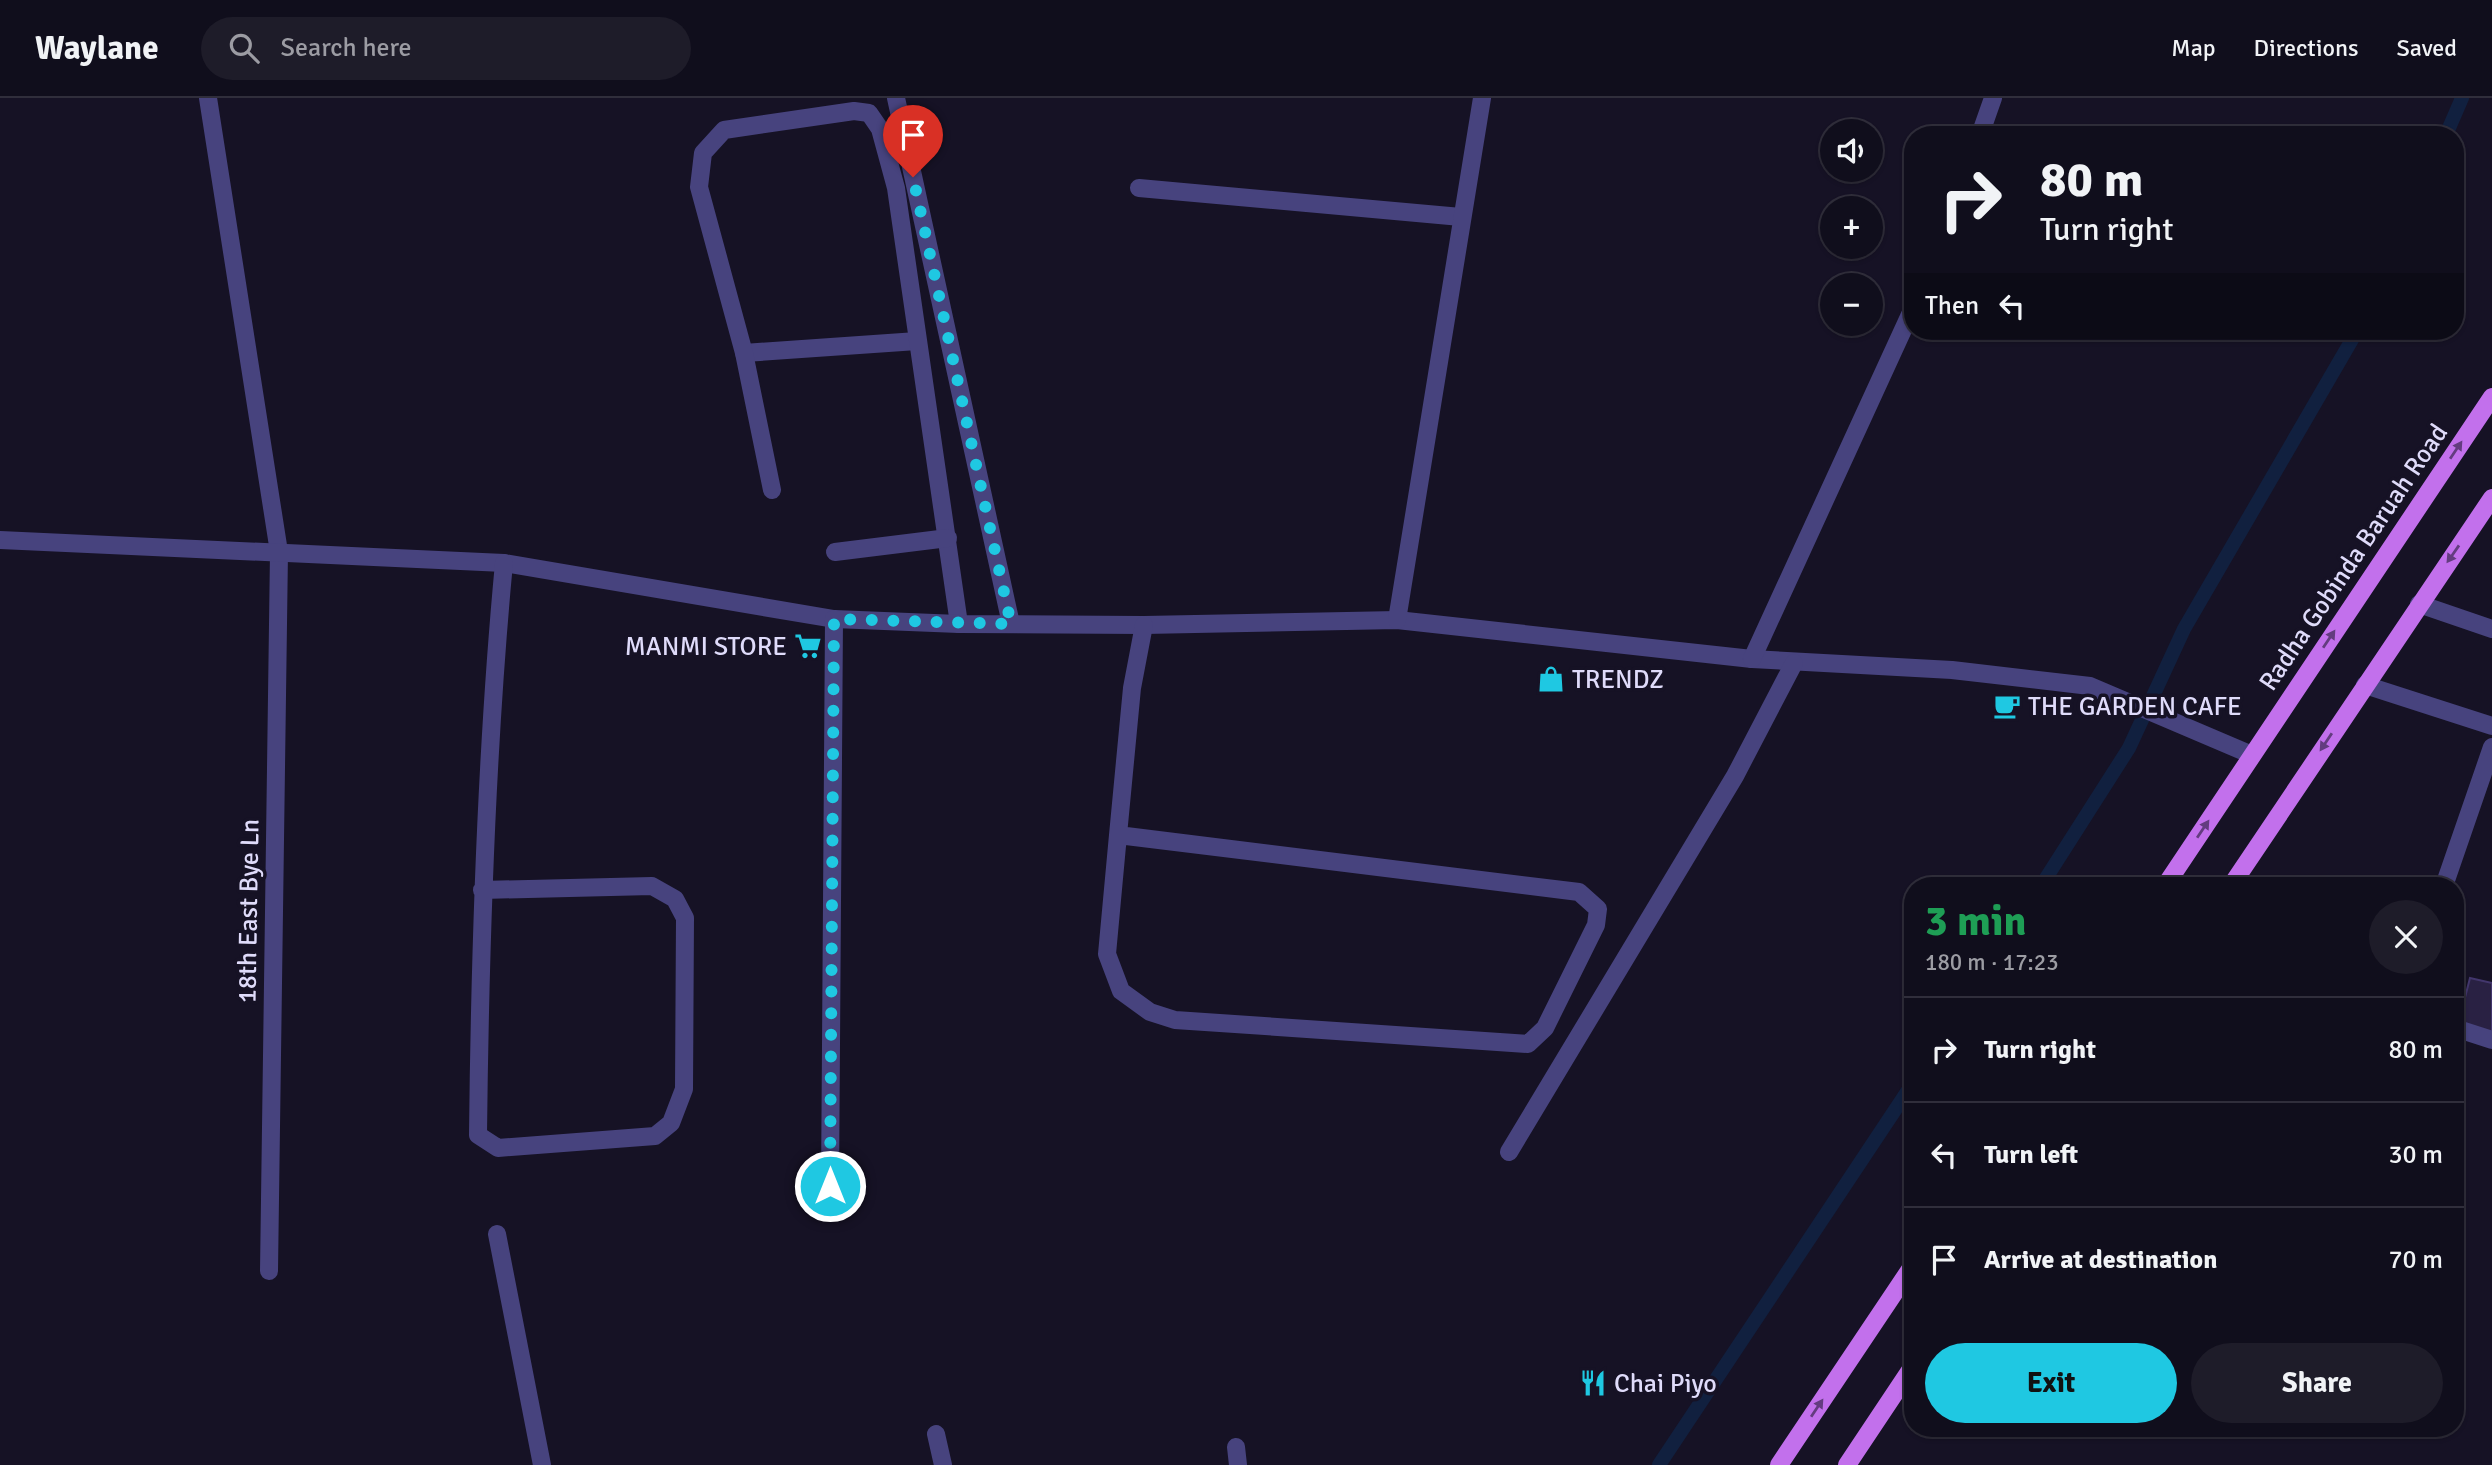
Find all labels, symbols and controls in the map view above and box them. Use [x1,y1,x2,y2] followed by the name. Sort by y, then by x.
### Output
[201,17,691,80] search box
[35,28,159,69] text: Waylane
[225,29,263,67] icon: search
[281,32,412,64] text: Search here
[2171,33,2216,63] text: Map
[2254,33,2359,63] text: Directions
[2397,33,2457,63] text: Saved
[883,105,943,177] pin
[894,116,932,154] icon: arrive
[1820,119,1883,336] map controls
[1820,119,1883,182] button: sound
[2040,150,2143,210] text: 80 m
[1925,154,2016,245] icon: right
[1820,196,1883,259] button: +
[2040,210,2173,249] text: Turn right
[1820,273,1883,336] button: −
[1993,287,2031,325] icon: left
[1925,290,1979,322] text: Then
[2253,418,2455,697] street label: Radha Gobinda Baruah Road
[2449,441,2462,460] one-way arrow
[2446,545,2460,563] one-way arrow
[2323,630,2336,649] one-way arrow
[625,631,787,663] place label: MANMI STORE
[793,631,823,661] supermarket icon: MANMI STORE
[1536,664,1566,694] shop icon: TRENDZ
[1572,664,1664,696] place label: TRENDZ
[1992,691,2022,721] cafe icon: THE GARDEN CAFE
[2028,691,2242,723] place label: THE GARDEN CAFE
[2320,733,2333,752] one-way arrow
[231,819,267,1003] street label: 18th East Bye Ln
[2196,819,2209,838] one-way arrow
[1925,896,2026,947] text: 3 min
[2369,900,2443,974] button: close
[1925,948,2059,977] text: 180 m · 17:23
[1925,1031,1963,1069] icon: right
[1984,1034,2096,1066] text: Turn right
[2388,1034,2443,1066] text: 80 m
[1925,1136,1963,1174] icon: left
[1984,1139,2078,1171] text: Turn left
[2388,1139,2443,1171] text: 30 m
[793,1149,867,1223] position arrow
[1925,1241,1963,1279] icon: arrive
[1984,1244,2217,1276] text: Arrive at destination
[2388,1244,2443,1276] text: 70 m
[1925,1343,2177,1423] button: Exit
[2191,1343,2443,1423] button: Share
[1578,1368,1608,1398] restaurant icon: Chai Piyo
[1614,1368,1717,1400] place label: Chai Piyo
[1810,1399,1824,1417] one-way arrow

